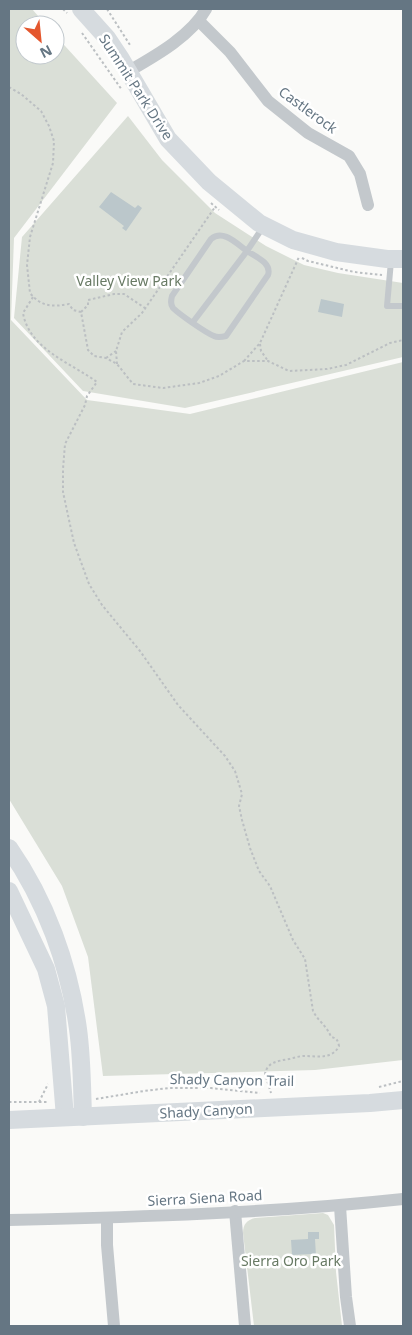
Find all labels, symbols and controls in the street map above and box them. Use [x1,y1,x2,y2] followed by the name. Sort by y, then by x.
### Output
[15,15,65,65] north arrow
[95,30,178,143] street label: Summit Park Drive
[37,41,56,63] text: N
[275,82,342,138] street label: Castlerock
[76,271,182,290] park label: Valley View Park
[170,1069,294,1090] street label: Shady Canyon Trail
[159,1099,253,1122] street label: Shady Canyon
[147,1185,263,1210] street label: Sierra Siena Road
[241,1251,342,1270] park label: Sierra Oro Park

